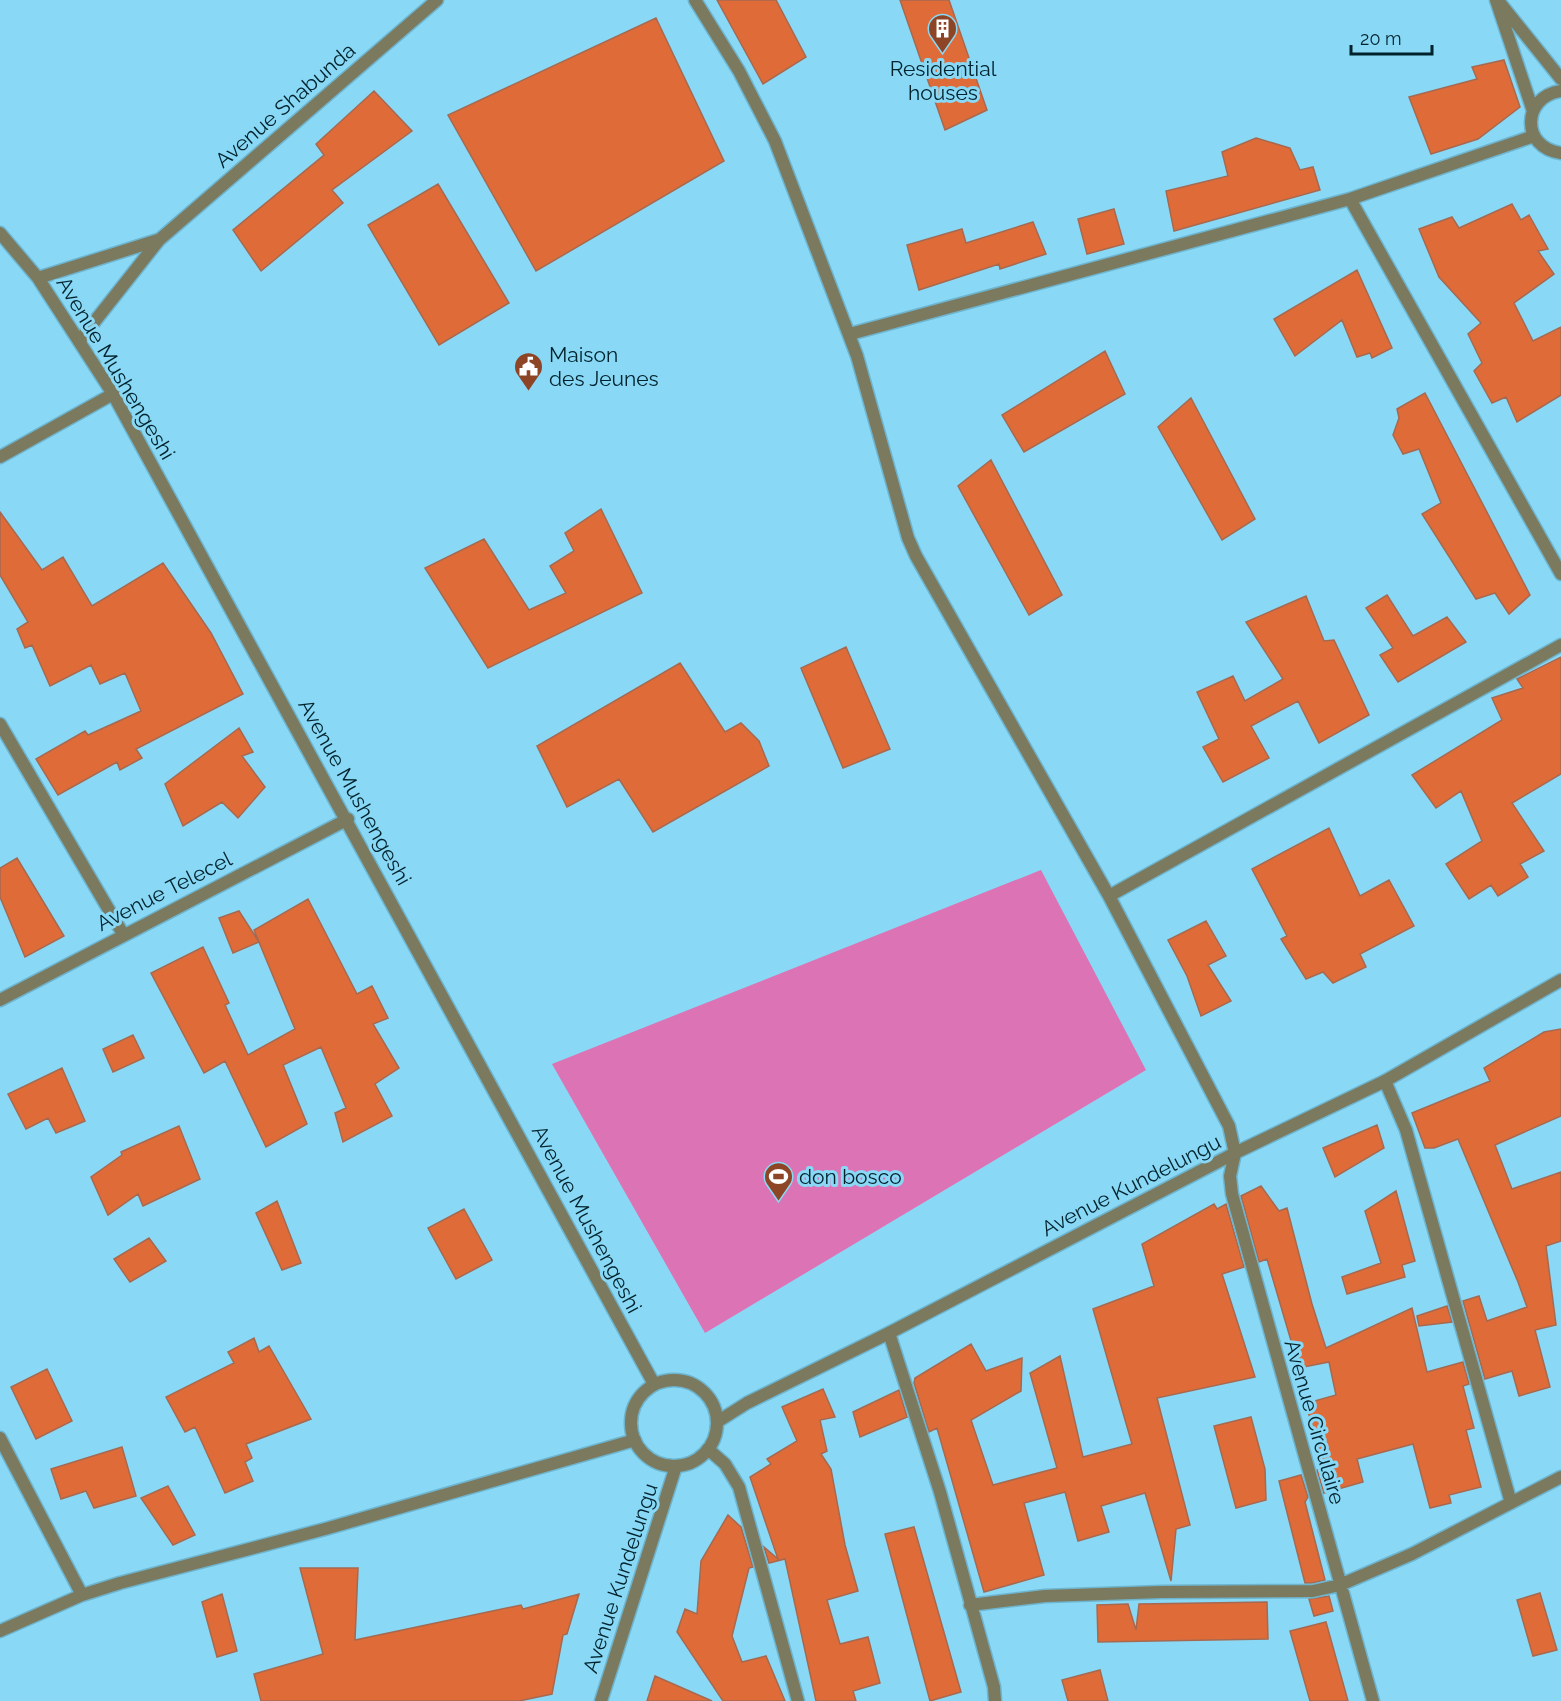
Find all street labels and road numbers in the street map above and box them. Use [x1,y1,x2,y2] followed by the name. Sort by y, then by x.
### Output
[210,37,360,173] street label: Avenue Shabunda
[51,272,181,464] street label: Avenue Mushengeshi
[293,694,417,890] street label: Avenue Mushengeshi
[92,846,236,936] street label: Avenue Telecel
[527,1121,647,1317] street label: Avenue Mushengeshi
[1037,1129,1225,1241] street label: Avenue Kundelungu
[1280,1337,1350,1507] street label: Avenue Circulaire
[577,1480,663,1676] street label: Avenue Kundelungu

